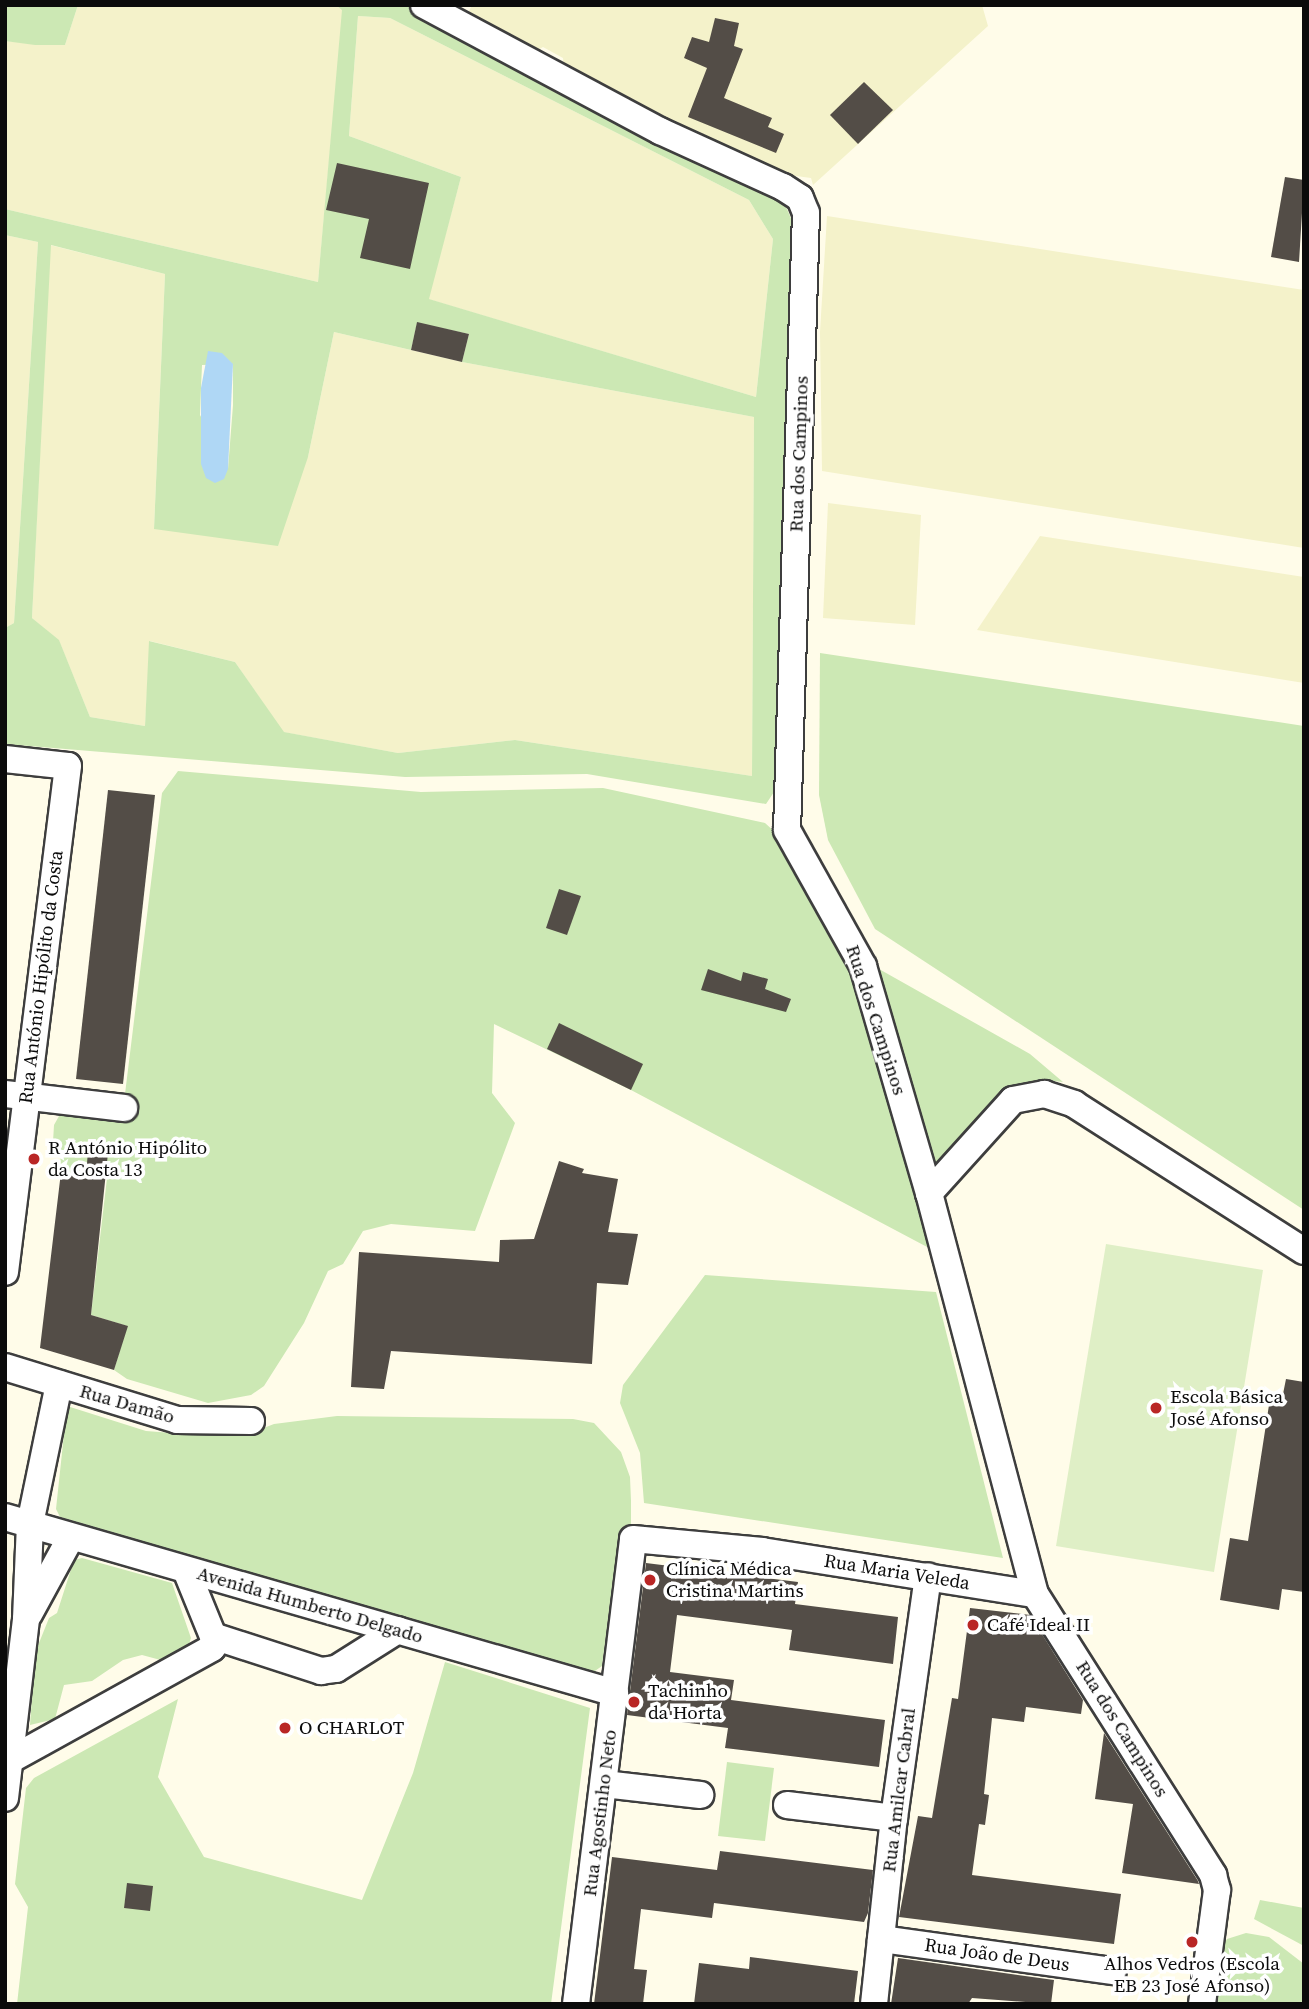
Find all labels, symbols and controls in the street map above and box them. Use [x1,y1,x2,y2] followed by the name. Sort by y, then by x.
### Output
[785,375,813,533] street label: Rua dos Campinos
[14,849,68,1105] street label: Rua António Hipólito da Costa
[841,942,911,1098] street label: Rua dos Campinos
[48,1137,207,1181] place label: R António Hipólito da Costa 13
[26,1151,42,1167] marker: R António Hipólito da Costa 13
[77,1380,177,1428] street label: Rua Damão
[1170,1386,1283,1430] place label: Escola Básica José Afonso
[1148,1400,1164,1416] marker: Escola Básica José Afonso
[822,1549,972,1595] street label: Rua Maria Veleda
[666,1558,804,1602] place label: Clínica Médica Cristina Martins
[194,1562,426,1648] street label: Avenida Humberto Delgado
[640,1570,660,1590] marker: Clínica Médica Cristina Martins
[987,1614,1090,1636] place label: Café Ideal II
[965,1617,981,1633] marker: Café Ideal II
[1071,1657,1173,1801] street label: Rua dos Campinos
[648,1680,728,1724] place label: Tachinho da Horta
[626,1694,642,1710] marker: Tachinho da Horta
[878,1706,920,1874] street label: Rua Amilcar Cabral
[299,1717,404,1739] place label: O CHARLOT
[277,1720,293,1736] marker: O CHARLOT
[578,1728,622,1898] street label: Rua Agostinho Neto
[923,1934,1071,1976] street label: Rua João de Deus
[1184,1934,1200,1950] marker: Alhos Vedros (Escola EB 23 José Afonso)
[1104,1953,1280,1997] place label: Alhos Vedros (Escola EB 23 José Afonso)

